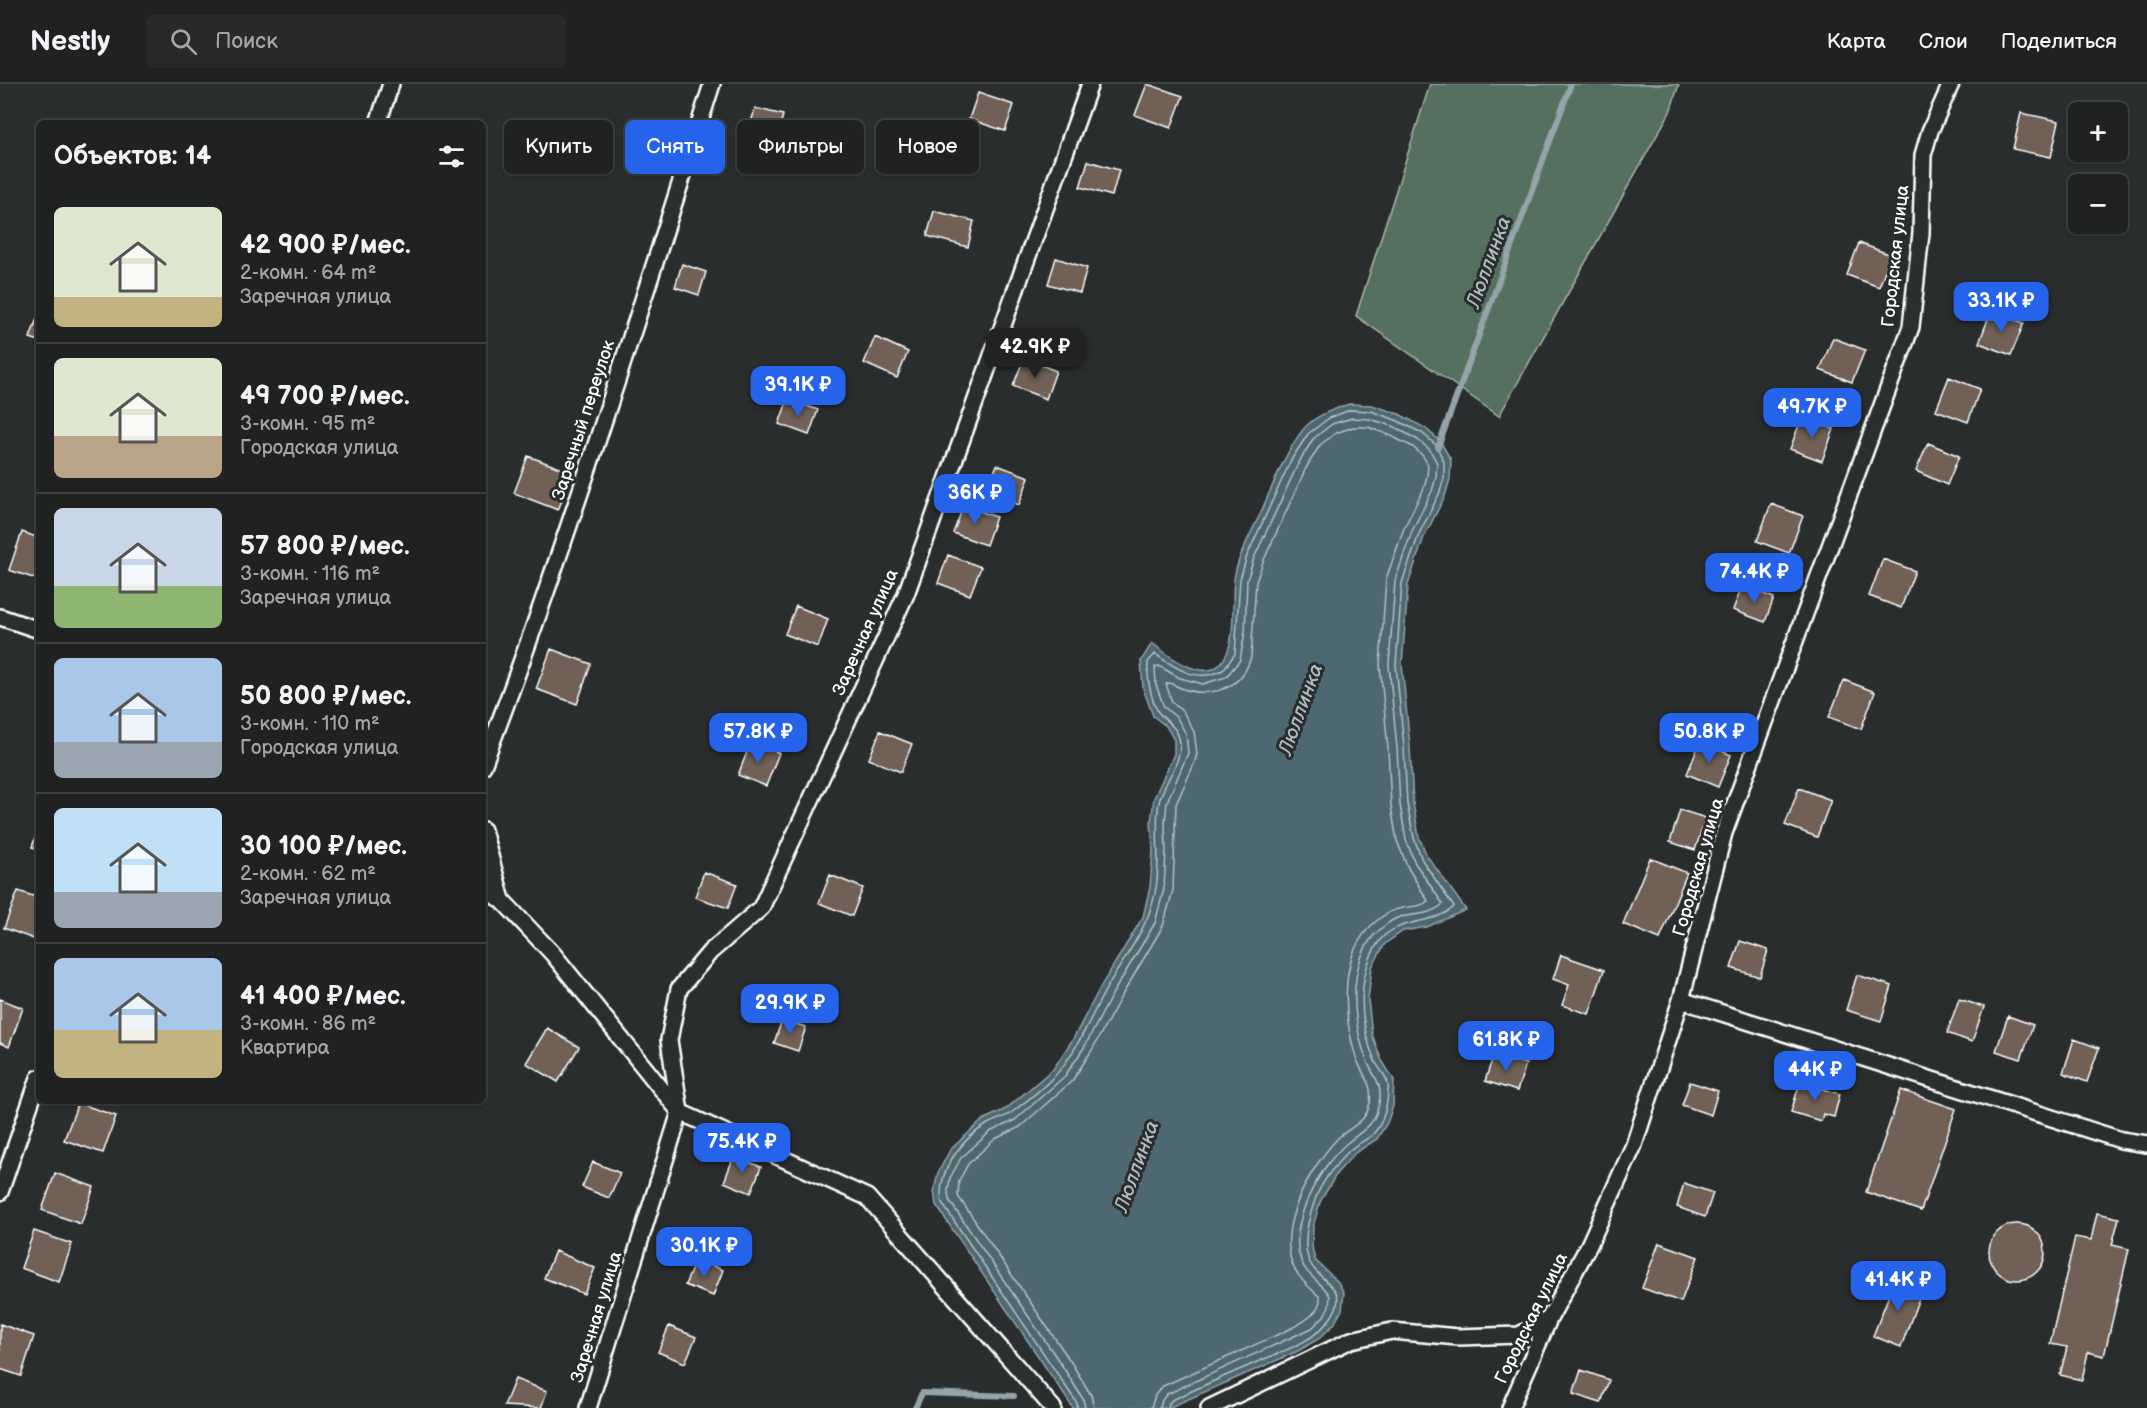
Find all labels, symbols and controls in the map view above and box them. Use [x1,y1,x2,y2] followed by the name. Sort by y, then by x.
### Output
[146,14,566,68] search box
[30,25,110,58] text: Nestly
[167,25,200,58] icon: search
[215,28,278,55] text: Поиск
[1827,29,1886,54] text: Карта
[1919,29,1968,54] text: Слои
[2001,29,2117,54] text: Поделиться
[2068,102,2128,234] map controls
[2068,102,2128,162] button: +
[504,120,613,174] chip: Купить
[625,120,725,174] chip: Снять
[737,120,864,174] chip: Фильтры
[876,120,979,174] chip: Новое
[435,140,468,173] icon: filters
[54,141,211,172] text: Объектов: 14
[2068,174,2128,234] button: −
[1878,184,1913,328] street label: Городская улица
[1461,213,1517,313] water label: Люллинка
[240,230,411,261] text: 42 900 ₽/мес.
[102,231,174,303] icon: home
[240,261,376,285] text: 2-комн. · 64 m²
[1946,282,2056,333] pin: 33.1K ₽
[240,285,391,309] text: Заречная улица
[1968,289,2034,313] text: 33.1K ₽
[980,328,1090,379] pin: 42.9K ₽
[1000,335,1070,359] text: 42.9K ₽
[548,337,619,503] street label: Заречный переулок
[743,366,853,417] pin: 39.1K ₽
[765,373,831,397] text: 39.1K ₽
[240,381,410,412] text: 49 700 ₽/мес.
[102,382,174,454] icon: home
[1757,388,1867,439] pin: 49.7K ₽
[1777,395,1847,419] text: 49.7K ₽
[240,412,375,436] text: 3-комн. · 95 m²
[240,436,399,460] text: Городская улица
[933,474,1017,525] pin: 36K ₽
[948,481,1002,505] text: 36K ₽
[240,531,410,562] text: 57 800 ₽/мес.
[102,532,174,604] icon: home
[1699,553,1809,604] pin: 74.4K ₽
[1719,560,1789,584] text: 74.4K ₽
[240,562,380,586] text: 3-комн. · 116 m²
[828,565,903,699] street label: Заречная улица
[240,586,391,610] text: Заречная улица
[1273,660,1329,760] water label: Люллинка
[240,681,412,712] text: 50 800 ₽/мес.
[102,682,174,754] icon: home
[240,712,380,736] text: 3-комн. · 110 m²
[703,713,813,764] pin: 57.8K ₽
[1654,713,1764,764] pin: 50.8K ₽
[723,720,793,744] text: 57.8K ₽
[1673,720,1745,744] text: 50.8K ₽
[240,736,399,760] text: Городская улица
[1669,795,1728,939] street label: Городская улица
[240,831,407,862] text: 30 100 ₽/мес.
[102,832,174,904] icon: home
[240,862,376,886] text: 2-комн. · 62 m²
[240,886,391,910] text: Заречная улица
[240,981,406,1012] text: 41 400 ₽/мес.
[102,982,174,1054] icon: home
[735,984,845,1035] pin: 29.9K ₽
[755,991,825,1015] text: 29.9K ₽
[240,1012,376,1036] text: 3-комн. · 86 m²
[1451,1021,1561,1072] pin: 61.8K ₽
[1472,1028,1540,1052] text: 61.8K ₽
[240,1036,330,1060] text: Квартира
[1773,1051,1857,1102] pin: 44K ₽
[1788,1058,1842,1082] text: 44K ₽
[1109,1117,1165,1217] water label: Люллинка
[687,1123,797,1174] pin: 75.4K ₽
[707,1130,777,1154] text: 75.4K ₽
[649,1227,759,1278] pin: 30.1K ₽
[670,1234,738,1258] text: 30.1K ₽
[567,1249,627,1385] street label: Заречная улица
[1491,1249,1572,1387] street label: Городская улица
[1843,1261,1953,1312] pin: 41.4K ₽
[1865,1268,1931,1292] text: 41.4K ₽

